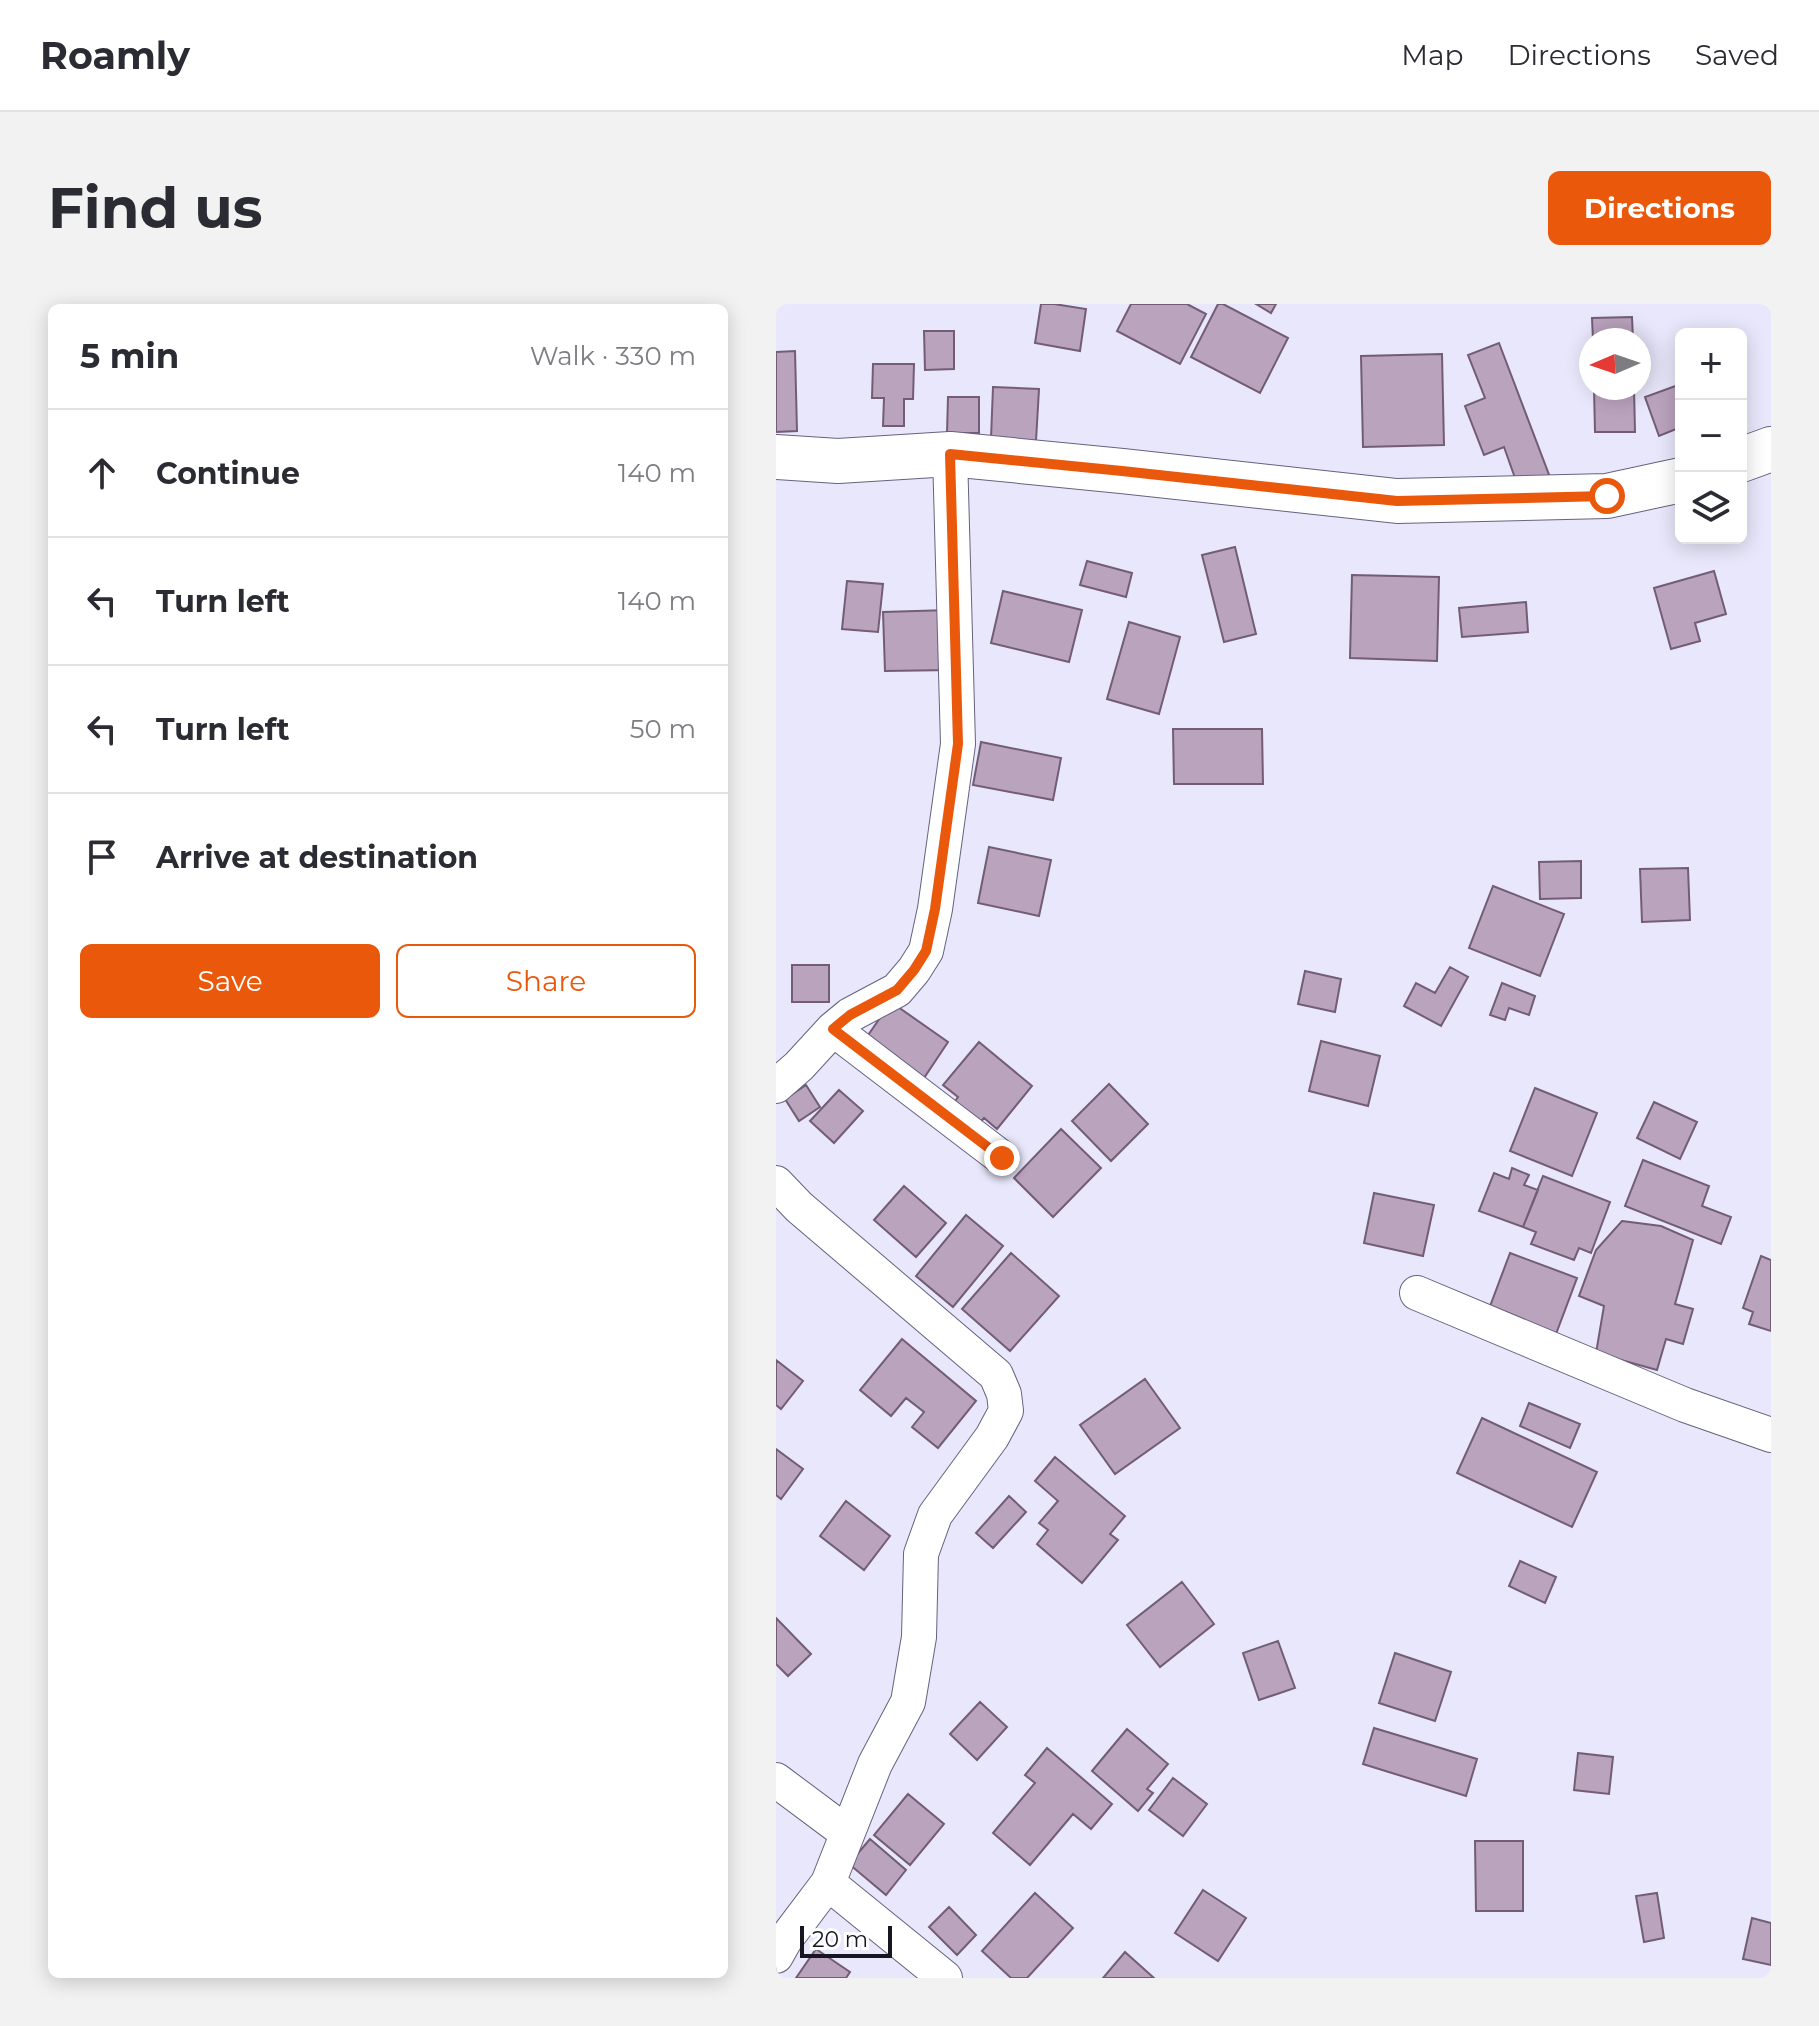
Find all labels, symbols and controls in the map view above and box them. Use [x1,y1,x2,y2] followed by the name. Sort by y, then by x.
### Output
[40,32,190,79] text: Roamly
[1401,38,1463,72] text: Map
[1507,38,1651,72] text: Directions
[1695,38,1779,72] text: Saved
[1548,171,1771,245] button: Directions
[48,174,262,242] text: Find us
[1579,328,1651,400] north arrow
[1675,328,1747,544] map controls
[1675,328,1747,400] button: +
[80,335,179,377] text: 5 min
[530,340,696,372] text: Walk · 330 m
[1675,400,1747,472] button: −
[80,451,124,495] icon: ahead
[156,455,300,492] text: Continue
[618,457,696,489] text: 140 m
[1675,472,1747,544] button: layers
[1589,478,1625,514] route start
[80,579,124,623] icon: left
[156,583,289,620] text: Turn left
[618,585,696,617] text: 140 m
[80,707,124,751] icon: left
[156,711,289,748] text: Turn left
[630,713,696,745] text: 50 m
[80,835,124,879] icon: arrive
[156,839,478,876] text: Arrive at destination
[80,944,380,1018] button: Save
[396,944,696,1018] button: Share
[984,1140,1020,1176] route end
[800,1922,892,1958] scale bar
[812,1926,868,1953] text: 20 m

